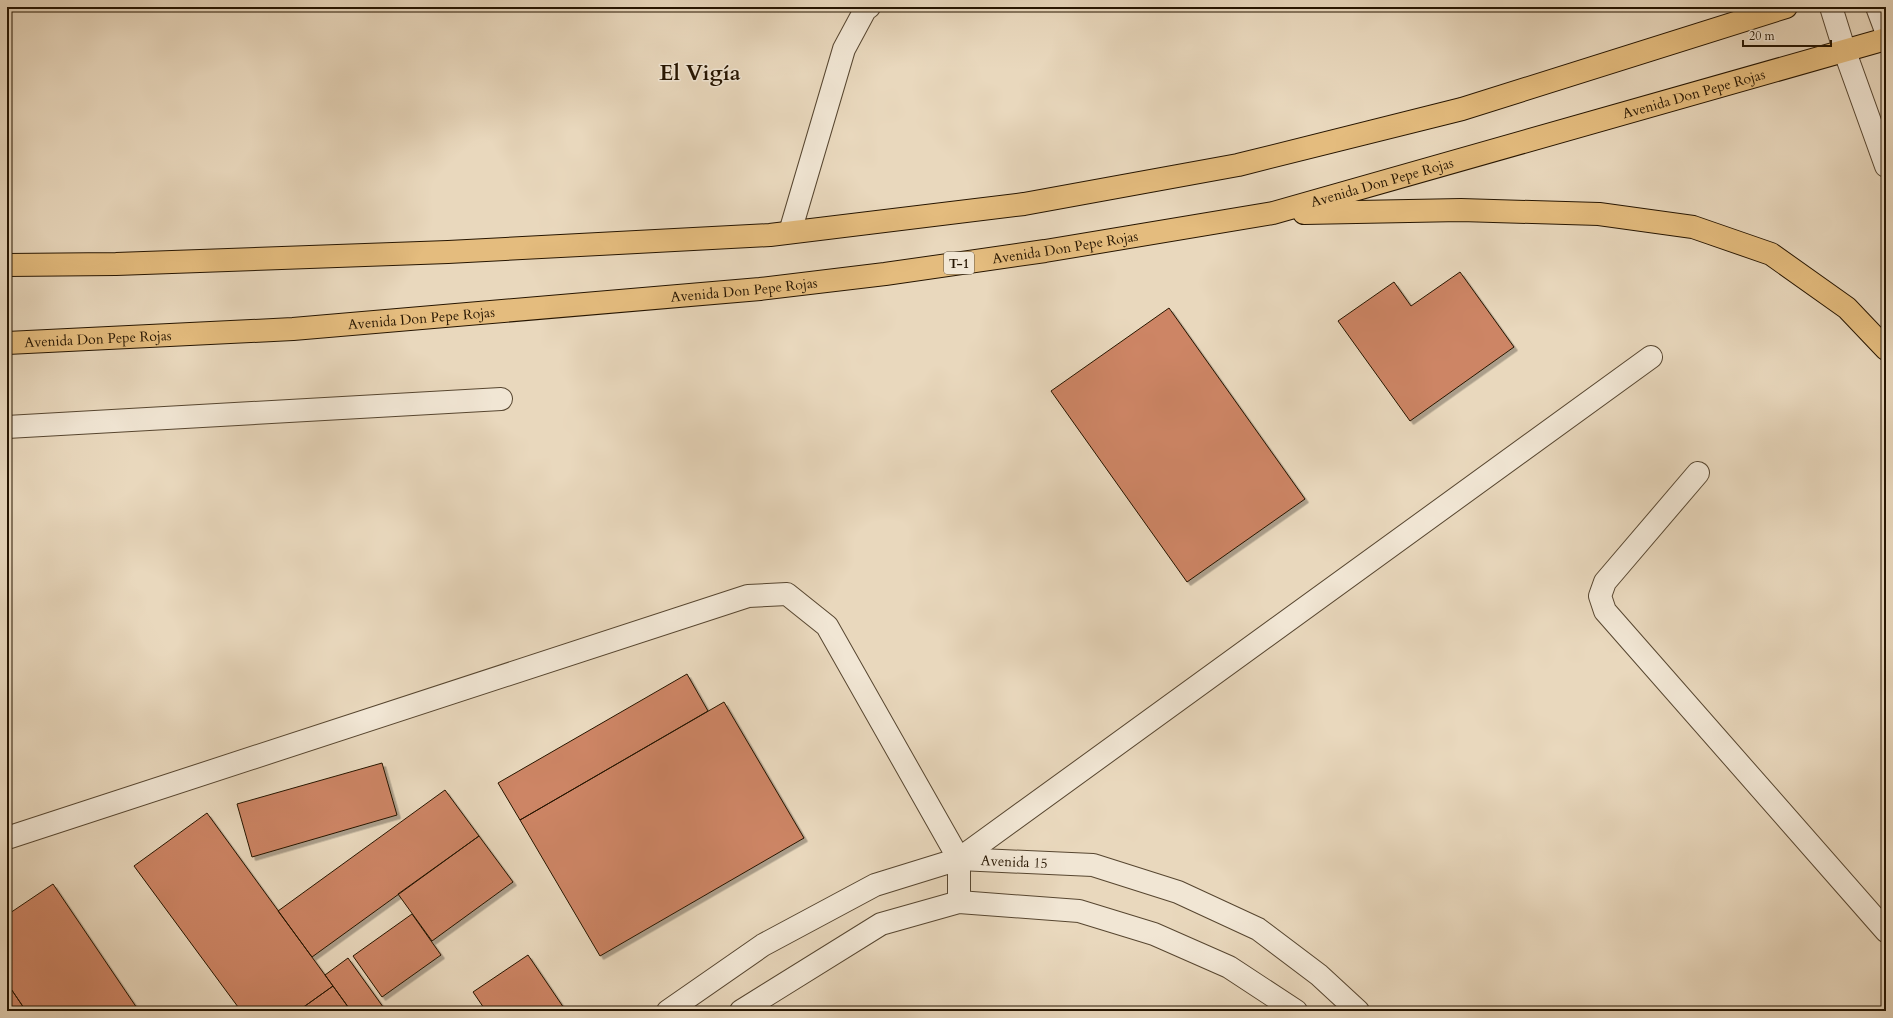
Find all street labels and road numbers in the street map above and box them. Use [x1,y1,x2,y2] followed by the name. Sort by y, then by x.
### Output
[1620,65,1768,123] street label: Avenida Don Pepe Rojas
[1309,153,1456,212] street label: Avenida Don Pepe Rojas
[991,227,1140,268] street label: Avenida Don Pepe Rojas
[944,252,974,274] road number: T-1
[670,273,819,307] street label: Avenida Don Pepe Rojas
[347,303,496,334] street label: Avenida Don Pepe Rojas
[24,326,172,352] street label: Avenida Don Pepe Rojas
[980,851,1048,873] street label: Avenida 15

